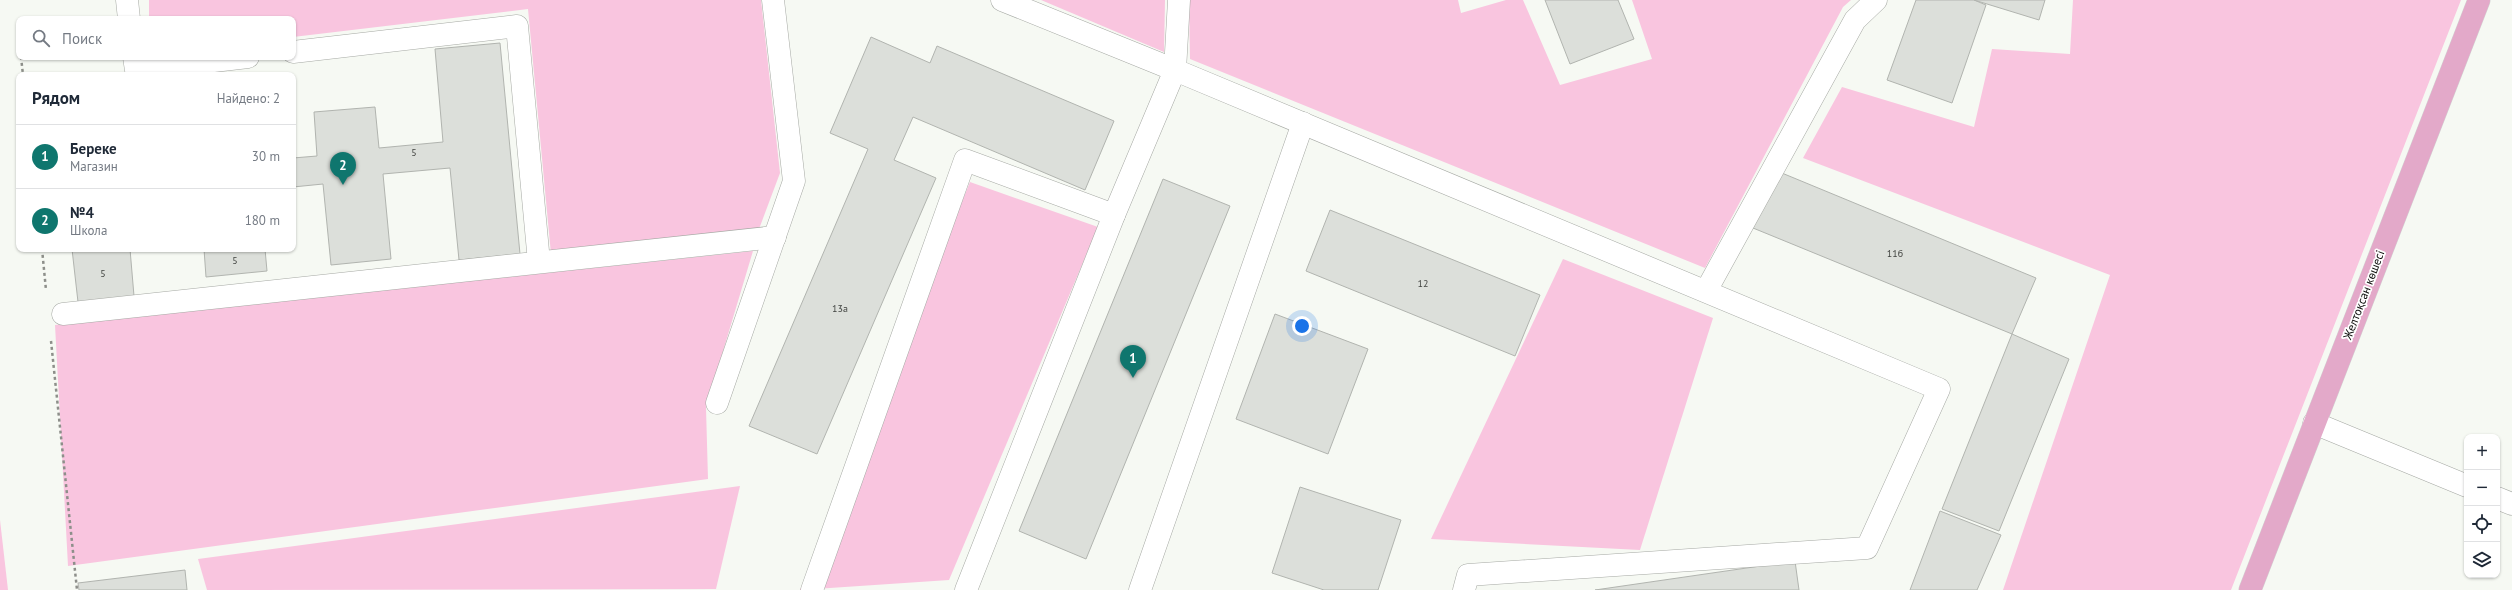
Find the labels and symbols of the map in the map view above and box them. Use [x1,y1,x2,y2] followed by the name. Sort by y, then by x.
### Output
[411,146,417,159] house number: 5
[330,152,356,185] pin: 2
[1887,247,1903,260] house number: 11б
[2339,248,2387,343] street label: Желтоқсан көшесі
[232,254,238,267] house number: 5
[100,267,106,280] house number: 5
[1418,277,1428,290] house number: 12
[832,302,848,315] house number: 13а
[1292,316,1312,336] your location
[1120,345,1146,378] pin: 1

